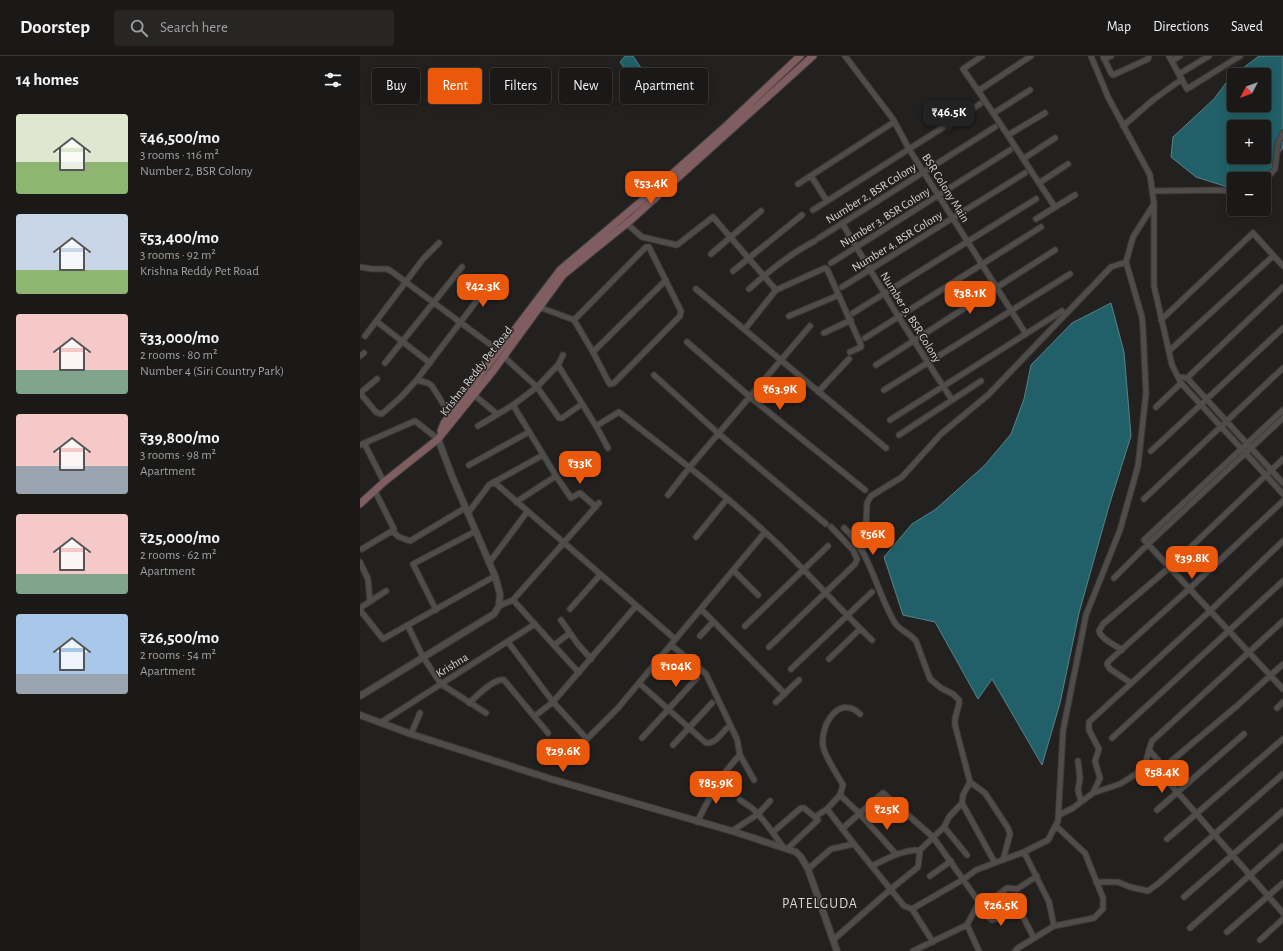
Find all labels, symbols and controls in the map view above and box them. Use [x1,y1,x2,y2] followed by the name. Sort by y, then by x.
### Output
[114,10,394,46] search box
[128,17,150,39] icon: search
[20,18,90,37] text: Doorstep
[160,20,228,35] text: Search here
[1107,20,1131,34] text: Map
[1153,20,1209,34] text: Directions
[1231,20,1263,34] text: Saved
[372,68,420,104] chip: Buy
[428,68,482,104] chip: Rent
[490,68,551,104] chip: Filters
[559,68,612,104] chip: New
[620,68,708,104] chip: Apartment
[1227,68,1271,112] north arrow
[1227,68,1271,216] map controls
[322,69,344,91] icon: filters
[16,71,79,88] text: 14 homes
[916,100,982,134] pin: ₹46.5K
[932,106,966,119] text: ₹46.5K
[1227,120,1271,164] button: +
[140,129,220,146] text: ₹46,500/mo
[48,130,96,178] icon: home
[140,149,219,162] text: 3 rooms · 116 m²
[919,152,972,225] street label: BSR Colony Main
[824,160,919,226] street label: Number 2, BSR Colony
[140,165,253,178] text: Number 2, BSR Colony
[618,171,684,205] pin: ₹53.4K
[1227,172,1271,216] button: −
[634,177,668,190] text: ₹53.4K
[838,185,933,250] street label: Number 3, BSR Colony
[850,208,945,275] street label: Number 4, BSR Colony
[140,229,219,246] text: ₹53,400/mo
[48,230,96,278] icon: home
[140,249,216,262] text: 3 rooms · 92 m²
[140,265,259,278] text: Krishna Reddy Pet Road
[877,270,944,365] street label: Number 9, BSR Colony
[450,274,516,308] pin: ₹42.3K
[466,280,500,293] text: ₹42.3K
[937,281,1003,315] pin: ₹38.1K
[954,287,986,300] text: ₹38.1K
[437,324,515,419] street label: Krishna Reddy Pet Road
[140,329,219,346] text: ₹33,000/mo
[48,330,96,378] icon: home
[140,349,217,362] text: 2 rooms · 80 m²
[140,365,284,378] text: Number 4 (Siri Country Park)
[747,377,813,411] pin: ₹63.9K
[763,383,797,396] text: ₹63.9K
[140,429,220,446] text: ₹39,800/mo
[48,430,96,478] icon: home
[140,449,216,462] text: 3 rooms · 98 m²
[556,451,604,485] pin: ₹33K
[568,457,592,470] text: ₹33K
[140,465,195,478] text: Apartment
[849,522,897,556] pin: ₹56K
[861,528,885,541] text: ₹56K
[140,529,220,546] text: ₹25,000/mo
[48,530,96,578] icon: home
[1159,546,1225,580] pin: ₹39.8K
[140,549,216,562] text: 2 rooms · 62 m²
[1175,552,1209,565] text: ₹39.8K
[140,565,195,578] text: Apartment
[140,629,219,646] text: ₹26,500/mo
[48,630,96,678] icon: home
[140,649,216,662] text: 2 rooms · 54 m²
[434,650,471,680] street label: Krishna
[648,654,704,688] pin: ₹104K
[660,660,692,673] text: ₹104K
[140,665,195,678] text: Apartment
[530,739,596,773] pin: ₹29.6K
[546,745,580,758] text: ₹29.6K
[1129,760,1195,794] pin: ₹58.4K
[1145,766,1179,779] text: ₹58.4K
[683,771,749,805] pin: ₹85.9K
[699,777,733,790] text: ₹85.9K
[863,797,911,831] pin: ₹25K
[875,803,899,816] text: ₹25K
[968,893,1034,927] pin: ₹26.5K
[782,897,858,911] district label: PATELGUDA
[984,899,1018,912] text: ₹26.5K

